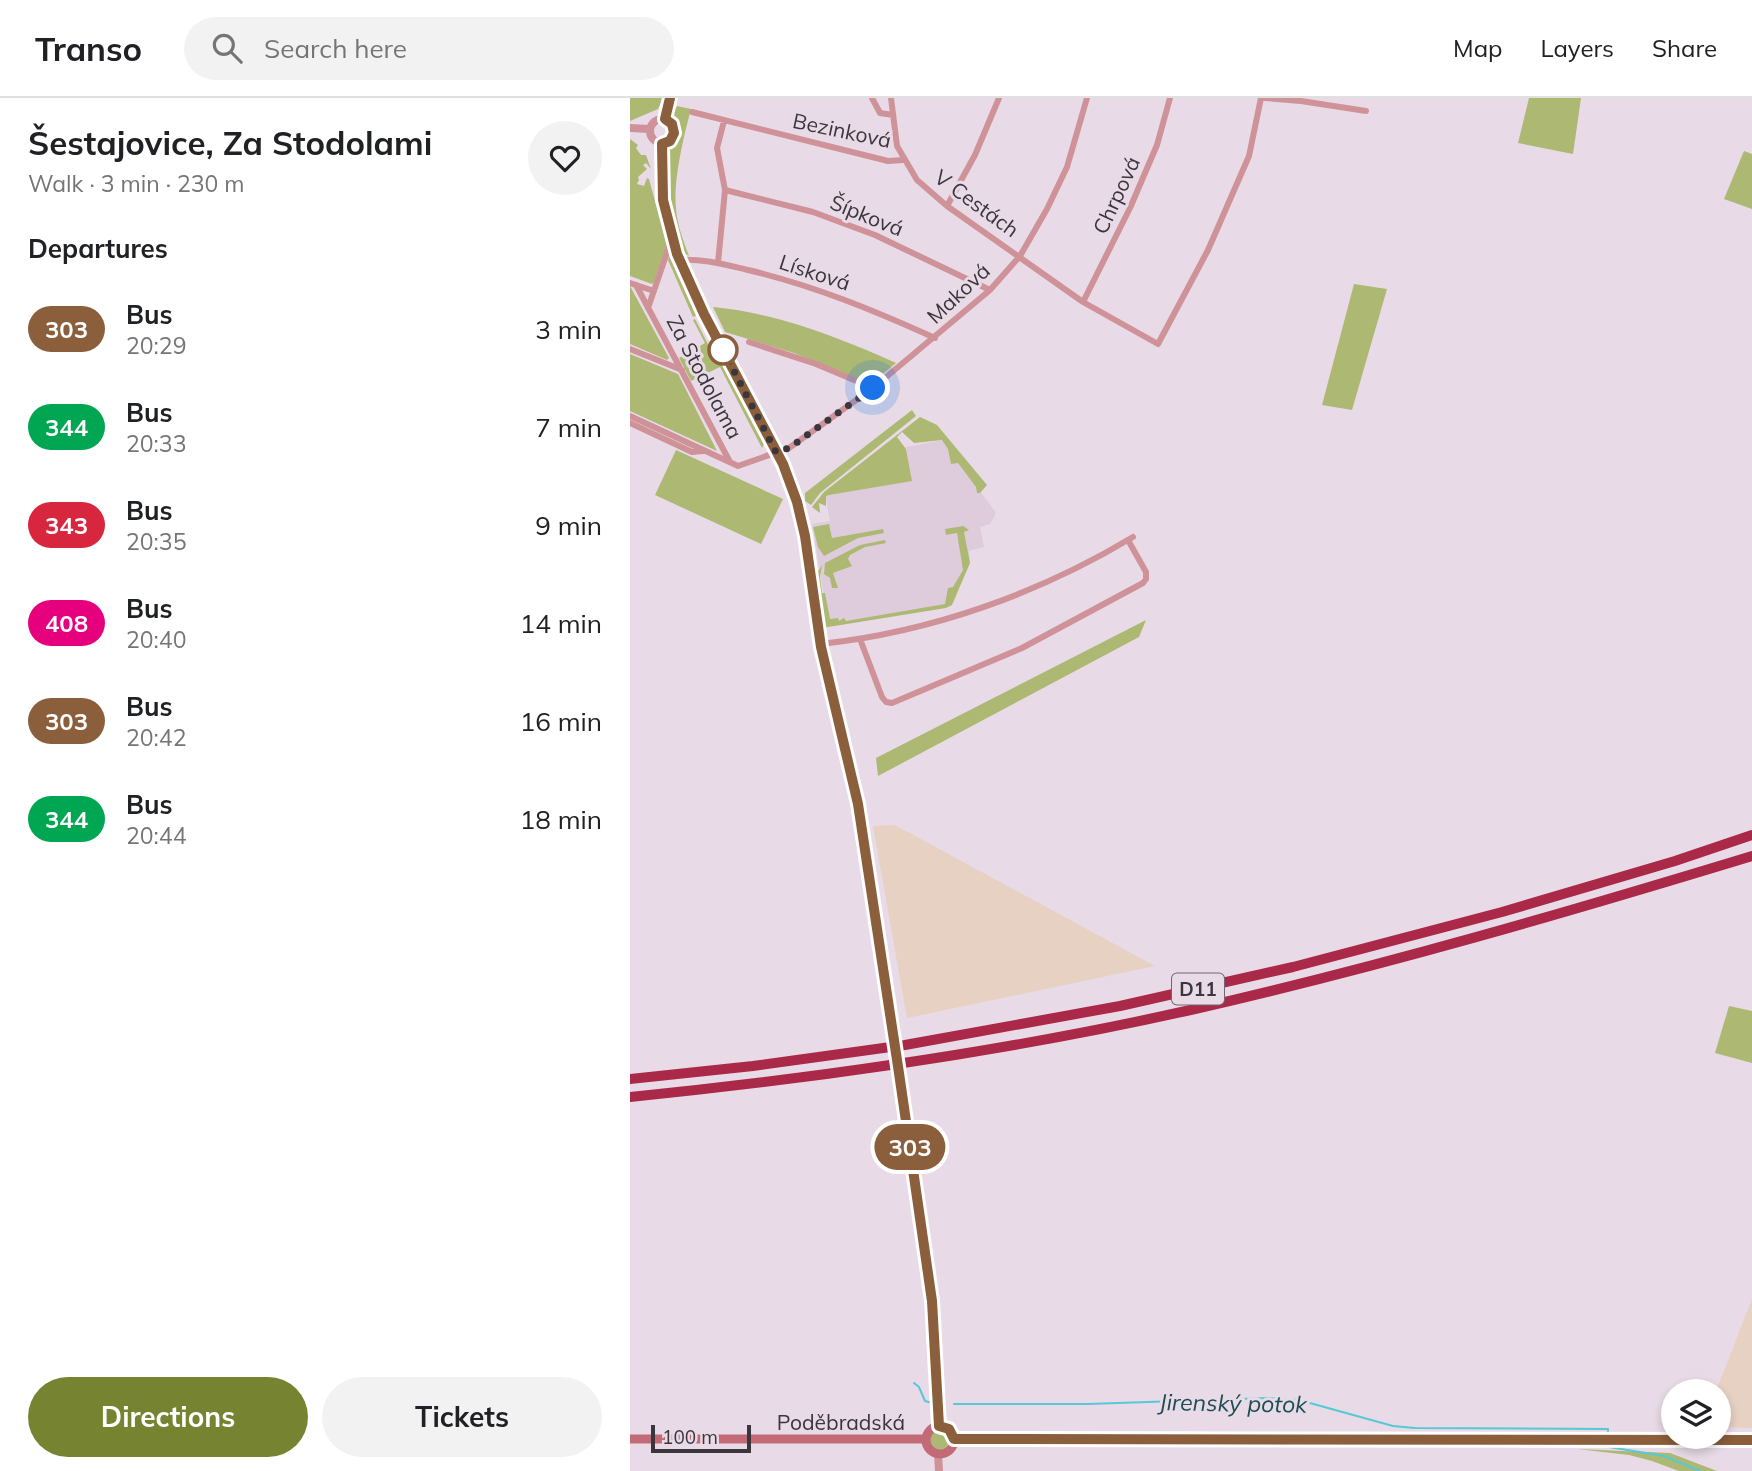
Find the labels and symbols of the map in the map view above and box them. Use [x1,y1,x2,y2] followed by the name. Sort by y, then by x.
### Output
[790,107,894,153] street label: Bezinková
[1087,152,1145,238] street label: Chrpová
[930,164,1024,242] street label: V Cestách
[827,189,907,241] street label: Šípková
[776,248,854,296] street label: Lísková
[921,257,995,329] street label: Maková
[662,311,748,443] street label: Za Stodolama
[708,335,738,365] unlabelled marker
[855,370,890,405] your location
[1172,974,1224,1004] road number: D11
[870,1124,950,1170] line badge: 303
[1157,1387,1308,1419] water label: Jirenský potok
[777,1409,905,1435] street label: Poděbradská
[651,1422,751,1454] scale bar

